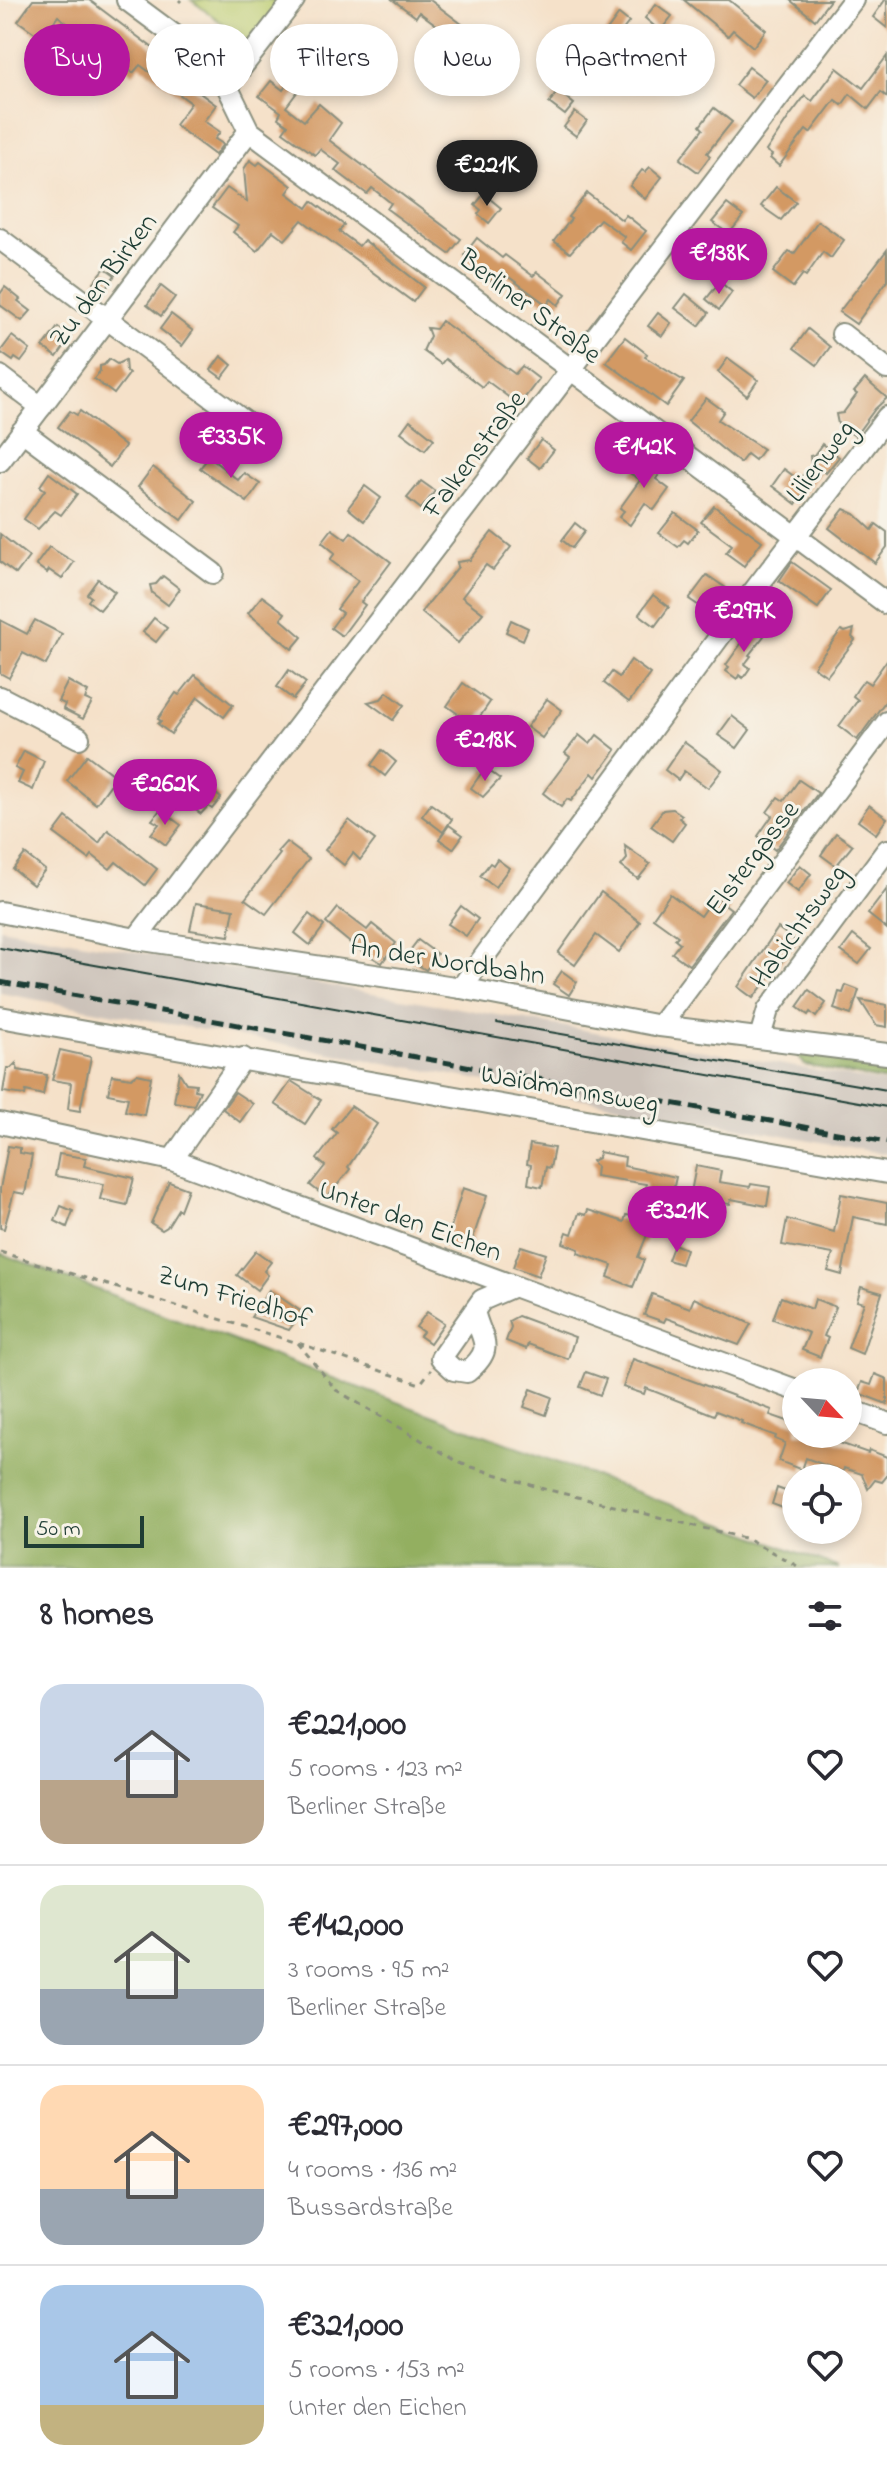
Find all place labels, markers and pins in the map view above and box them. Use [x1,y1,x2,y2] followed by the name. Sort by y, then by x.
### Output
[431,140,543,208] pin: €221K
[663,228,775,296] pin: €138K
[175,412,287,480] pin: €335K
[588,422,700,490] pin: €142K
[688,586,800,654] pin: €297K
[429,715,541,783] pin: €218K
[109,759,221,827] pin: €262K
[621,1186,733,1254] pin: €321K

